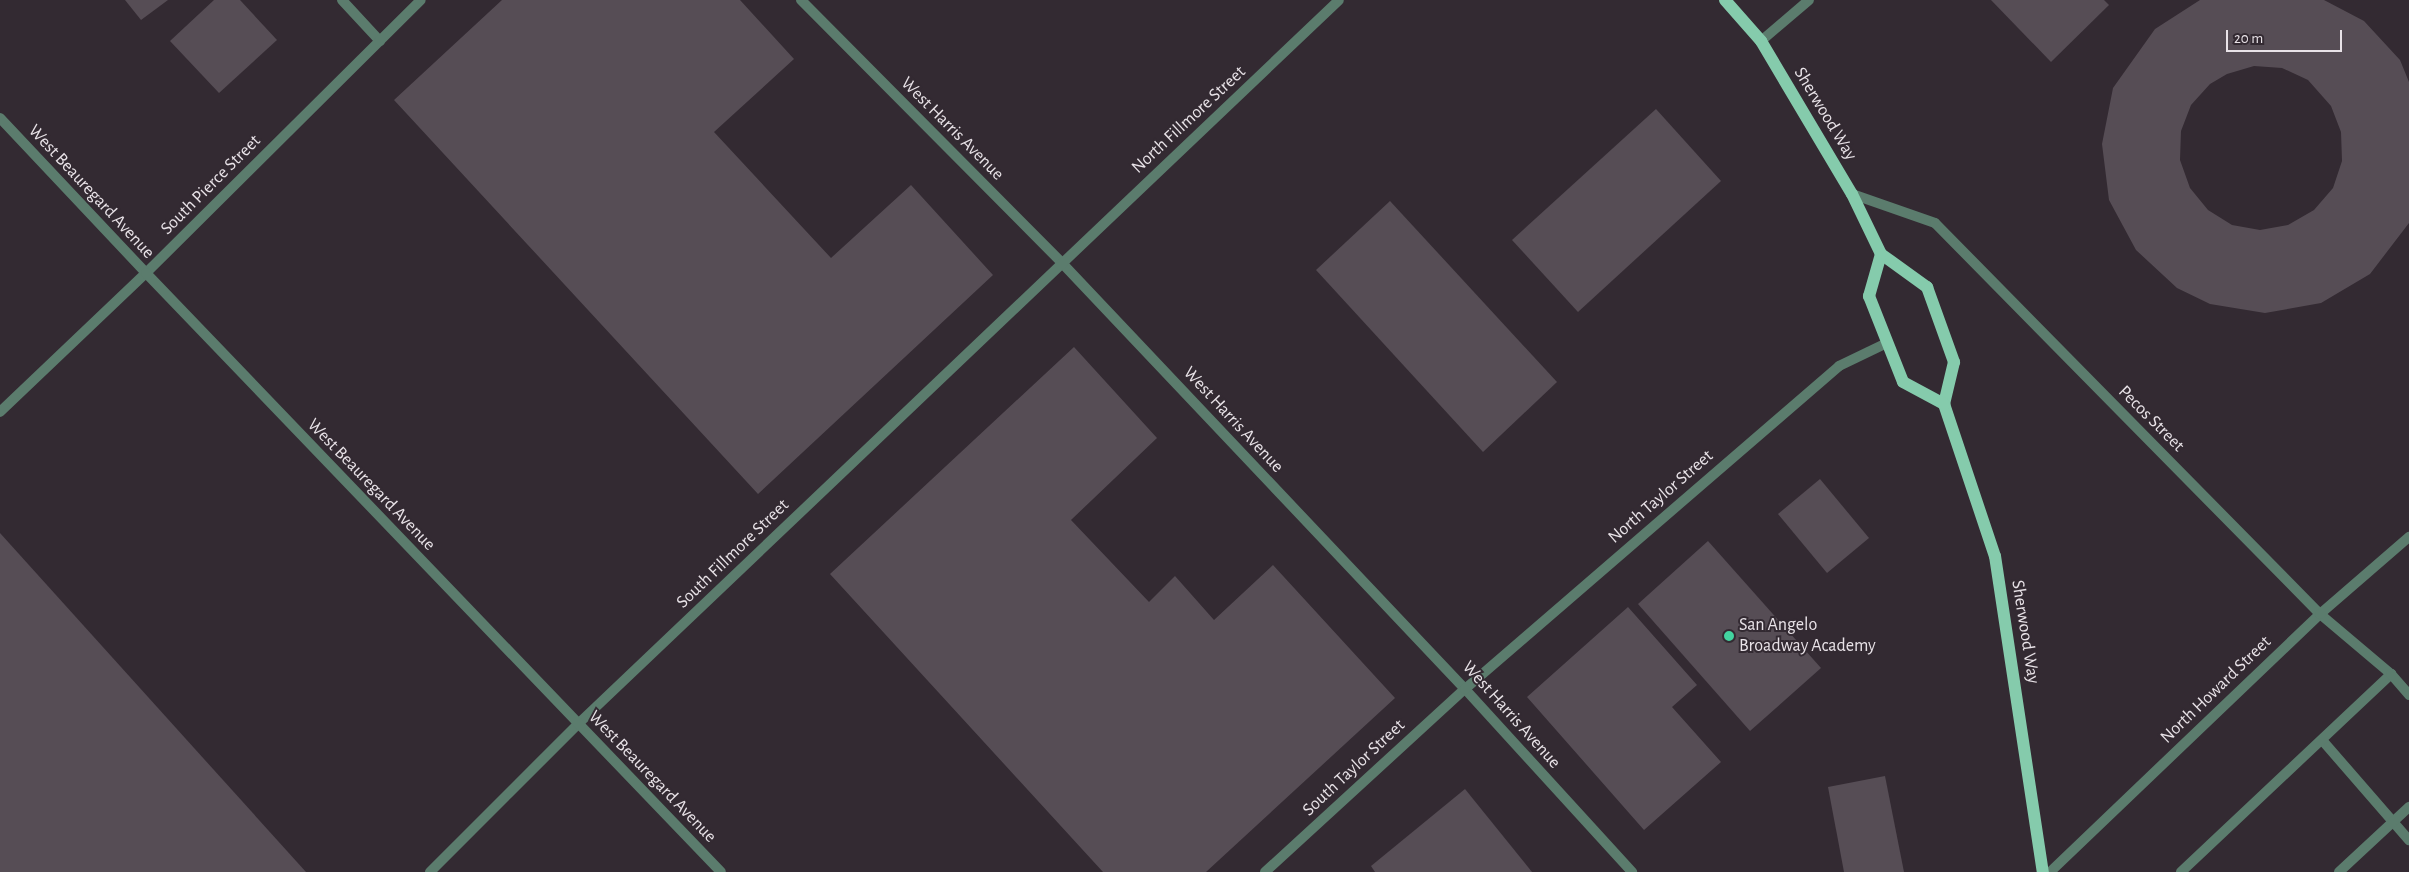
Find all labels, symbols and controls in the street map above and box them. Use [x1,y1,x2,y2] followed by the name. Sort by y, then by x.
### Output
[2229,20,2345,52] scale bar
[2234,31,2263,46] text: 20 m
[1128,62,1250,178] street label: North Fillmore Street
[1789,64,1861,164] street label: Sherwood Way
[896,73,1008,185] street label: West Harris Avenue
[23,121,159,263] street label: West Beauregard Avenue
[156,130,266,240] street label: South Pierce Street
[1178,362,1288,478] street label: West Harris Avenue
[2113,381,2189,457] street label: Pecos Street
[302,414,440,556] street label: West Beauregard Avenue
[1604,446,1718,548] street label: North Taylor Street
[672,495,794,613] street label: South Fillmore Street
[2006,579,2044,685] street label: Sherwood Way
[1739,615,1876,658] place label: San Angelo Broadway Academy
[1723,630,1735,642] marker: San Angelo Broadway Academy
[2156,632,2276,748] street label: North Howard Street
[1457,657,1565,773] street label: West Harris Avenue
[583,706,721,848] street label: West Beauregard Avenue
[1298,715,1410,821] street label: South Taylor Street

